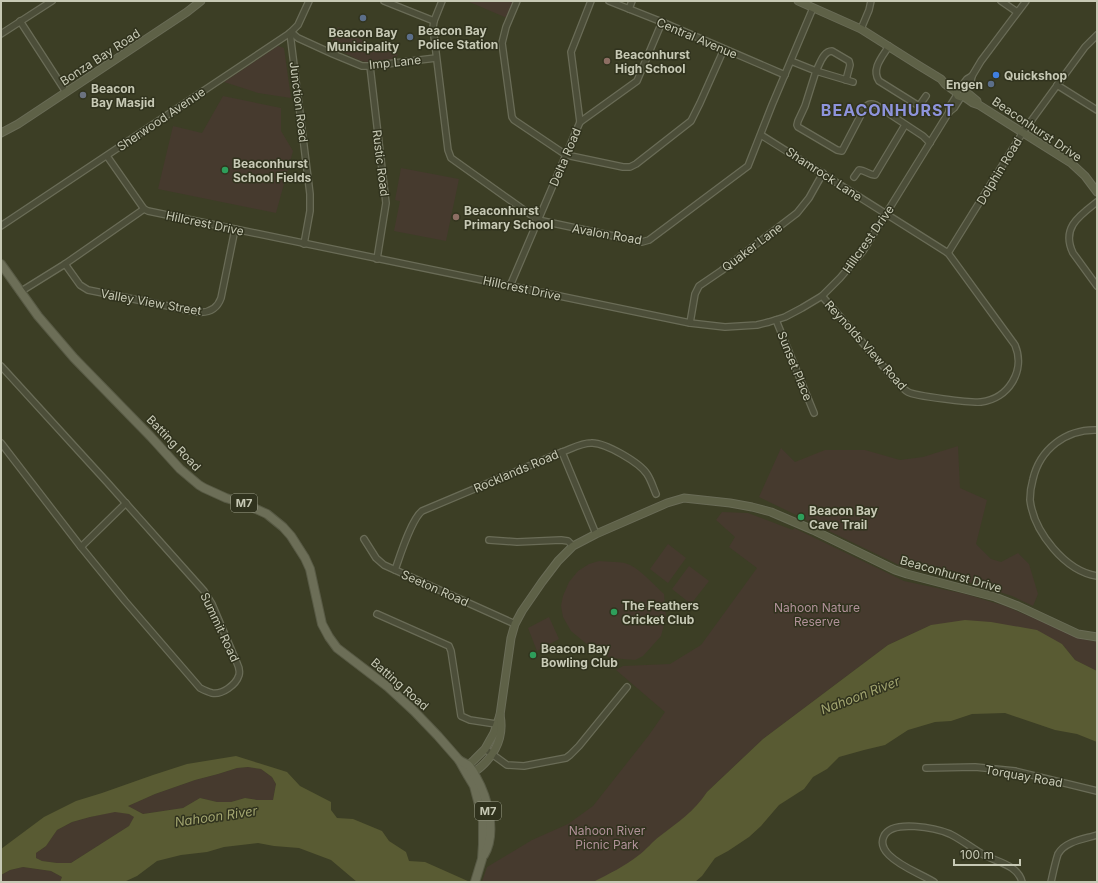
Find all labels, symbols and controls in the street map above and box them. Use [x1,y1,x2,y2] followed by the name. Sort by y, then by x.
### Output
[358,13,368,23] marker: Beacon Bay Municipality
[654,14,740,62] street label: Central Avenue
[418,23,498,52] place label: Beacon Bay Police Station
[327,25,400,54] place label: Beacon Bay Municipality
[57,26,143,88] street label: Bonza Bay Road
[405,32,415,42] marker: Beacon Bay Police Station
[615,47,691,76] place label: Beaconhurst High School
[368,52,422,72] street label: Imp Lane
[602,56,612,66] marker: Beaconhurst High School
[287,61,311,143] street label: Junction Road
[1004,68,1068,83] place label: Quickshop
[991,70,1001,80] marker: Quickshop
[946,77,983,92] place label: Engen
[986,79,996,89] marker: Engen
[91,81,155,110] place label: Beacon Bay Masjid
[114,84,208,154] street label: Sherwood Avenue
[78,90,88,100] marker: Beacon Bay Masjid
[989,93,1085,165] street label: Beaconhurst Drive
[821,100,955,120] district label: BEACONHURST
[546,126,584,188] street label: Delta Road
[369,129,393,197] street label: Rustic Road
[973,135,1025,207] street label: Dolphin Road
[783,144,865,204] street label: Shamrock Lane
[233,156,311,185] place label: Beaconhurst School Fields
[220,165,230,175] marker: Beaconhurst School Fields
[839,202,897,276] street label: Hillcrest Drive
[464,203,553,232] place label: Beaconhurst Primary School
[165,207,245,239] street label: Hillcrest Drive
[451,212,461,222] marker: Beaconhurst Primary School
[719,219,785,275] street label: Quaker Lane
[571,221,643,247] street label: Avalon Road
[482,272,562,304] street label: Hillcrest Drive
[99,286,203,318] street label: Valley View Street
[822,297,910,393] street label: Reynolds View Road
[774,329,816,403] street label: Sunset Place
[144,412,204,474] street label: Batting Road
[471,446,561,496] street label: Rocklands Road
[231,494,257,512] road number: M7
[809,503,879,532] place label: Beacon Bay Cave Trail
[796,512,806,522] marker: Beacon Bay Cave Trail
[898,552,1004,596] street label: Beaconhurst Drive
[399,566,471,610] street label: Seeton Road
[197,590,243,664] street label: Summit Road
[622,598,699,627] place label: The Feathers Cricket Club
[774,600,860,629] park label: Nahoon Nature Reserve
[609,607,619,617] marker: The Feathers Cricket Club
[541,641,618,670] place label: Beacon Bay Bowling Club
[528,650,538,660] marker: Beacon Bay Bowling Club
[368,655,432,713] street label: Batting Road
[818,672,903,717] water label: Nahoon River
[984,762,1064,790] street label: Torquay Road
[174,802,259,830] water label: Nahoon River
[475,802,501,820] road number: M7
[569,823,646,852] park label: Nahoon River Picnic Park
[954,841,1020,867] scale bar
[960,847,994,862] text: 100 m

